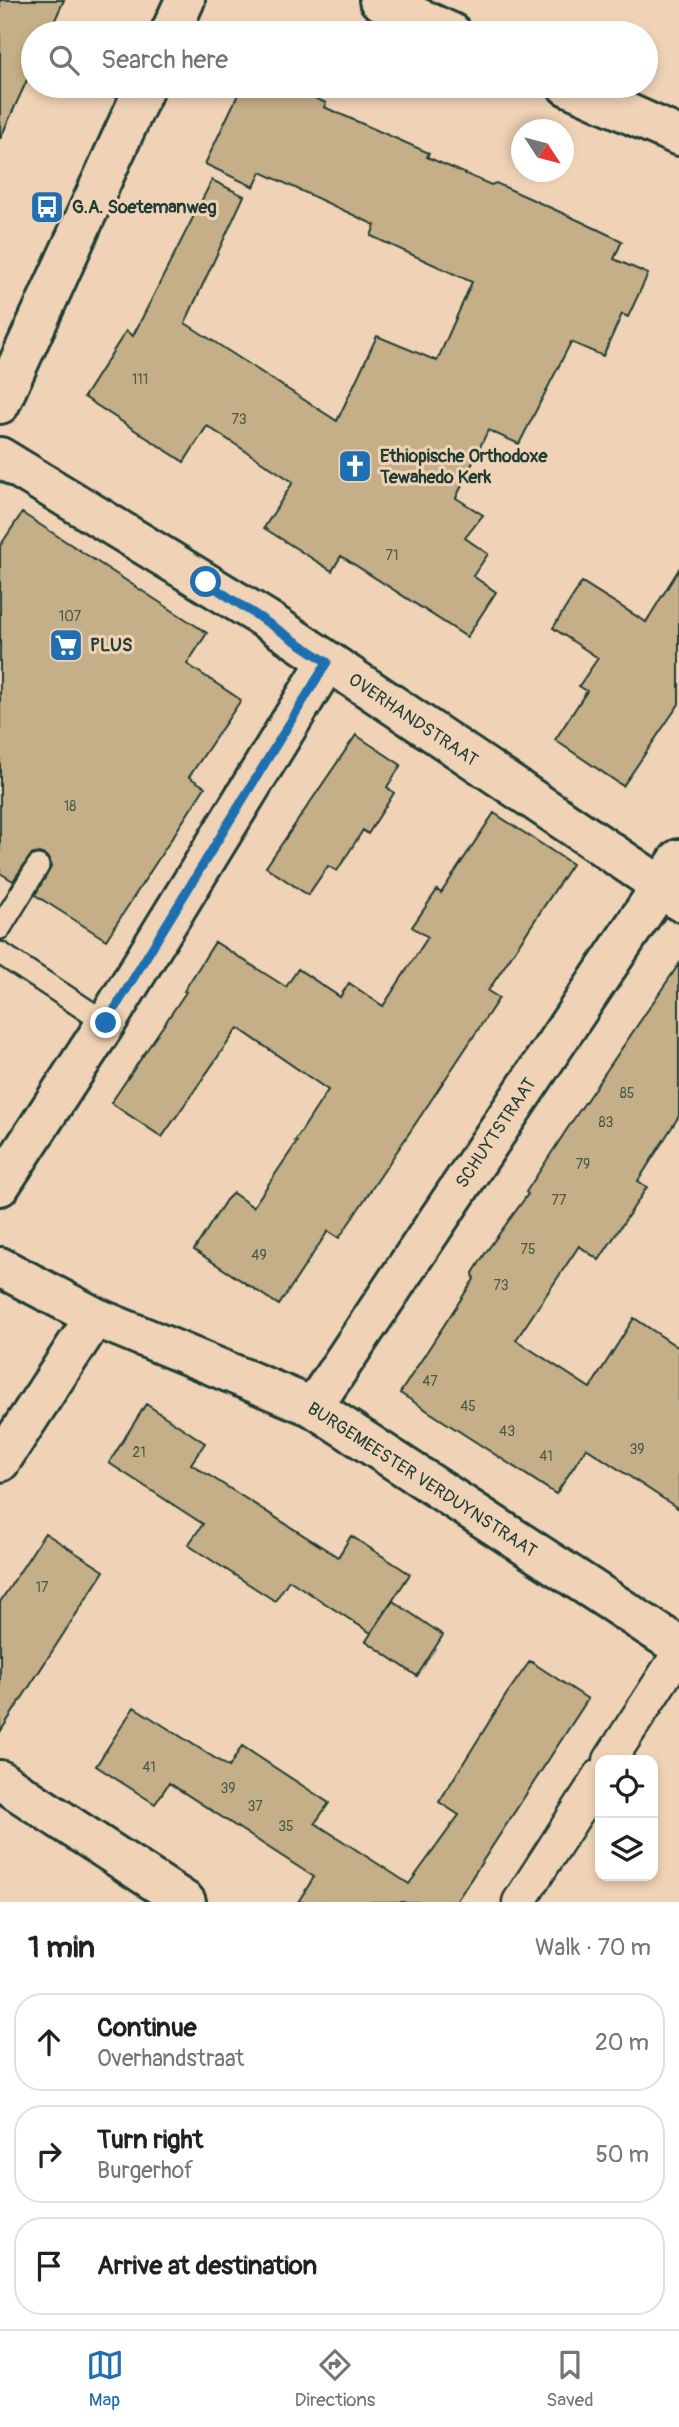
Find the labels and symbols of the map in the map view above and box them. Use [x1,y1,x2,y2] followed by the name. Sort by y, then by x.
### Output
[511,119,574,182] north arrow
[28,188,66,226] bus stop icon: G.A. Soetemanweg
[72,196,216,219] place label: G.A. Soetemanweg
[132,371,148,388] house number: 111
[231,411,247,428] house number: 73
[379,445,549,489] place label: Ethiopische Orthodoxe Tewahedo Kerk
[336,447,374,485] church icon: Ethiopische Orthodoxe Tewahedo Kerk
[386,547,398,564] house number: 71
[190,566,221,597] route start
[59,608,82,625] house number: 107
[47,626,85,664] supermarket icon: PLUS
[90,634,133,657] place label: PLUS
[344,668,482,772] street label: OVERHANDSTRAAT
[64,798,76,815] house number: 18
[90,1007,121,1038] route end
[451,1073,541,1193] street label: SCHUYTSTRAAT
[620,1085,634,1102] house number: 85
[599,1114,614,1131] house number: 83
[576,1156,590,1173] house number: 79
[552,1192,567,1209] house number: 77
[521,1241,536,1258] house number: 75
[251,1247,267,1264] house number: 49
[493,1277,509,1294] house number: 73
[422,1373,438,1390] house number: 47
[303,1397,541,1563] street label: BURGEMEESTER VERDUYNSTRAAT
[460,1398,476,1415] house number: 45
[499,1423,515,1440] house number: 43
[629,1441,645,1458] house number: 39
[132,1444,146,1461] house number: 21
[539,1448,553,1465] house number: 41
[36,1579,49,1596] house number: 17
[142,1759,156,1776] house number: 41
[220,1780,236,1797] house number: 39
[247,1798,263,1815] house number: 37
[278,1818,294,1835] house number: 35

